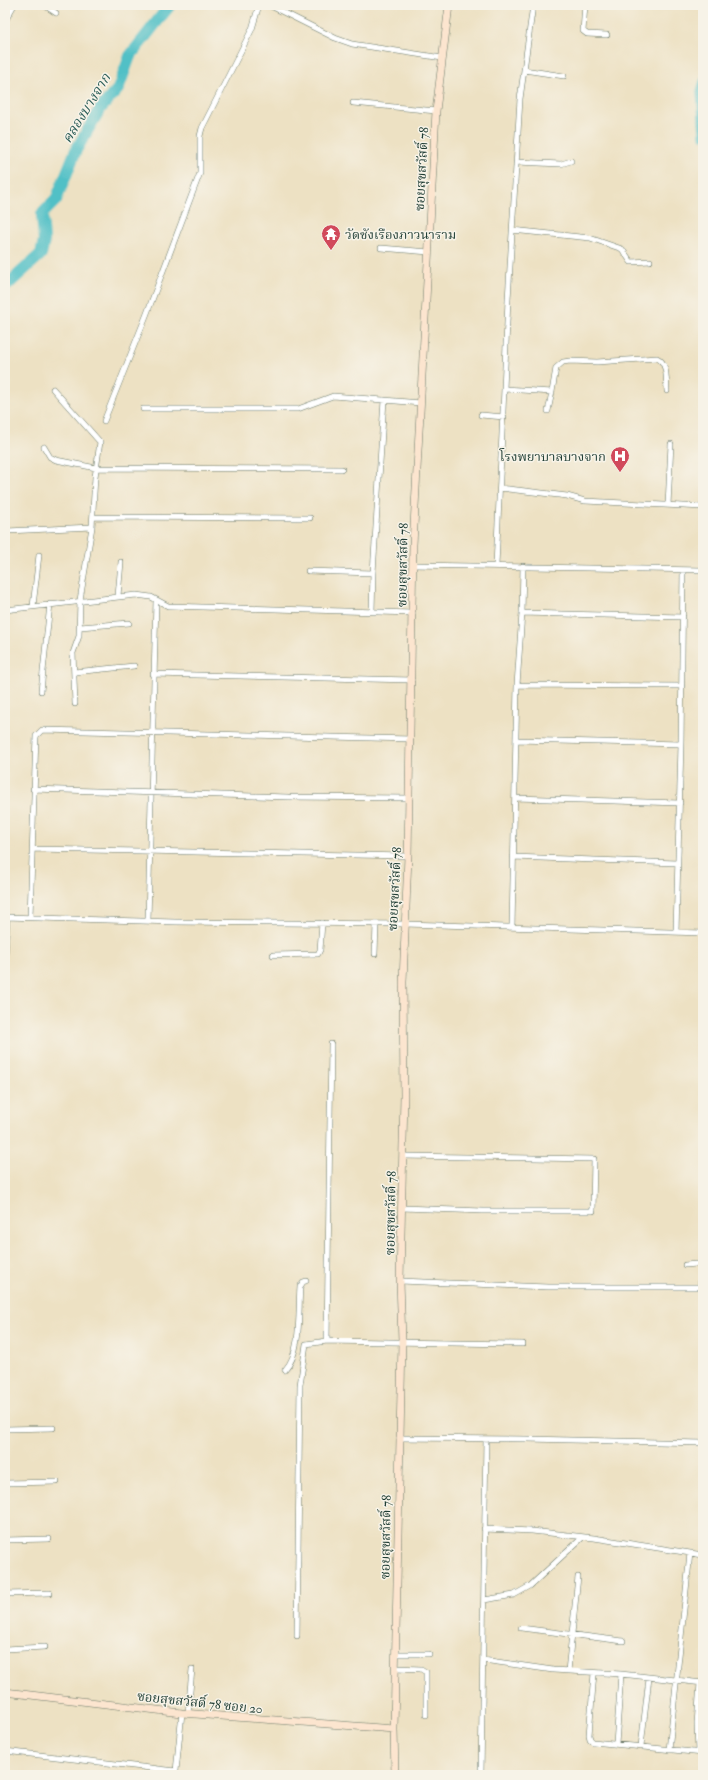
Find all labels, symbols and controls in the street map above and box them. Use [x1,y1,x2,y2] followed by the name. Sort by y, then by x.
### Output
[58,70,115,146] water label: คลองบางจาก
[410,126,432,212] street label: ซอยสุขสวัสดิ์ 78
[320,223,342,251] temple icon: วัดชังเรืองภาวนาราม
[345,227,456,243] place label: วัดชังเรืองภาวนาราม
[609,445,631,473] hospital icon: โรงพยาบาลบางจาก
[499,448,606,465] place label: โรงพยาบาลบางจาก
[393,523,412,607] street label: ซอยสุขสวัสดิ์ 78
[383,846,405,932] street label: ซอยสุขสวัสดิ์ 78
[381,1171,400,1255] street label: ซอยสุขสวัสดิ์ 78
[376,1495,395,1579] street label: ซอยสุขสวัสดิ์ 78
[136,1687,264,1718] street label: ซอยสุขสวัสดิ์ 78 ซอย 20

